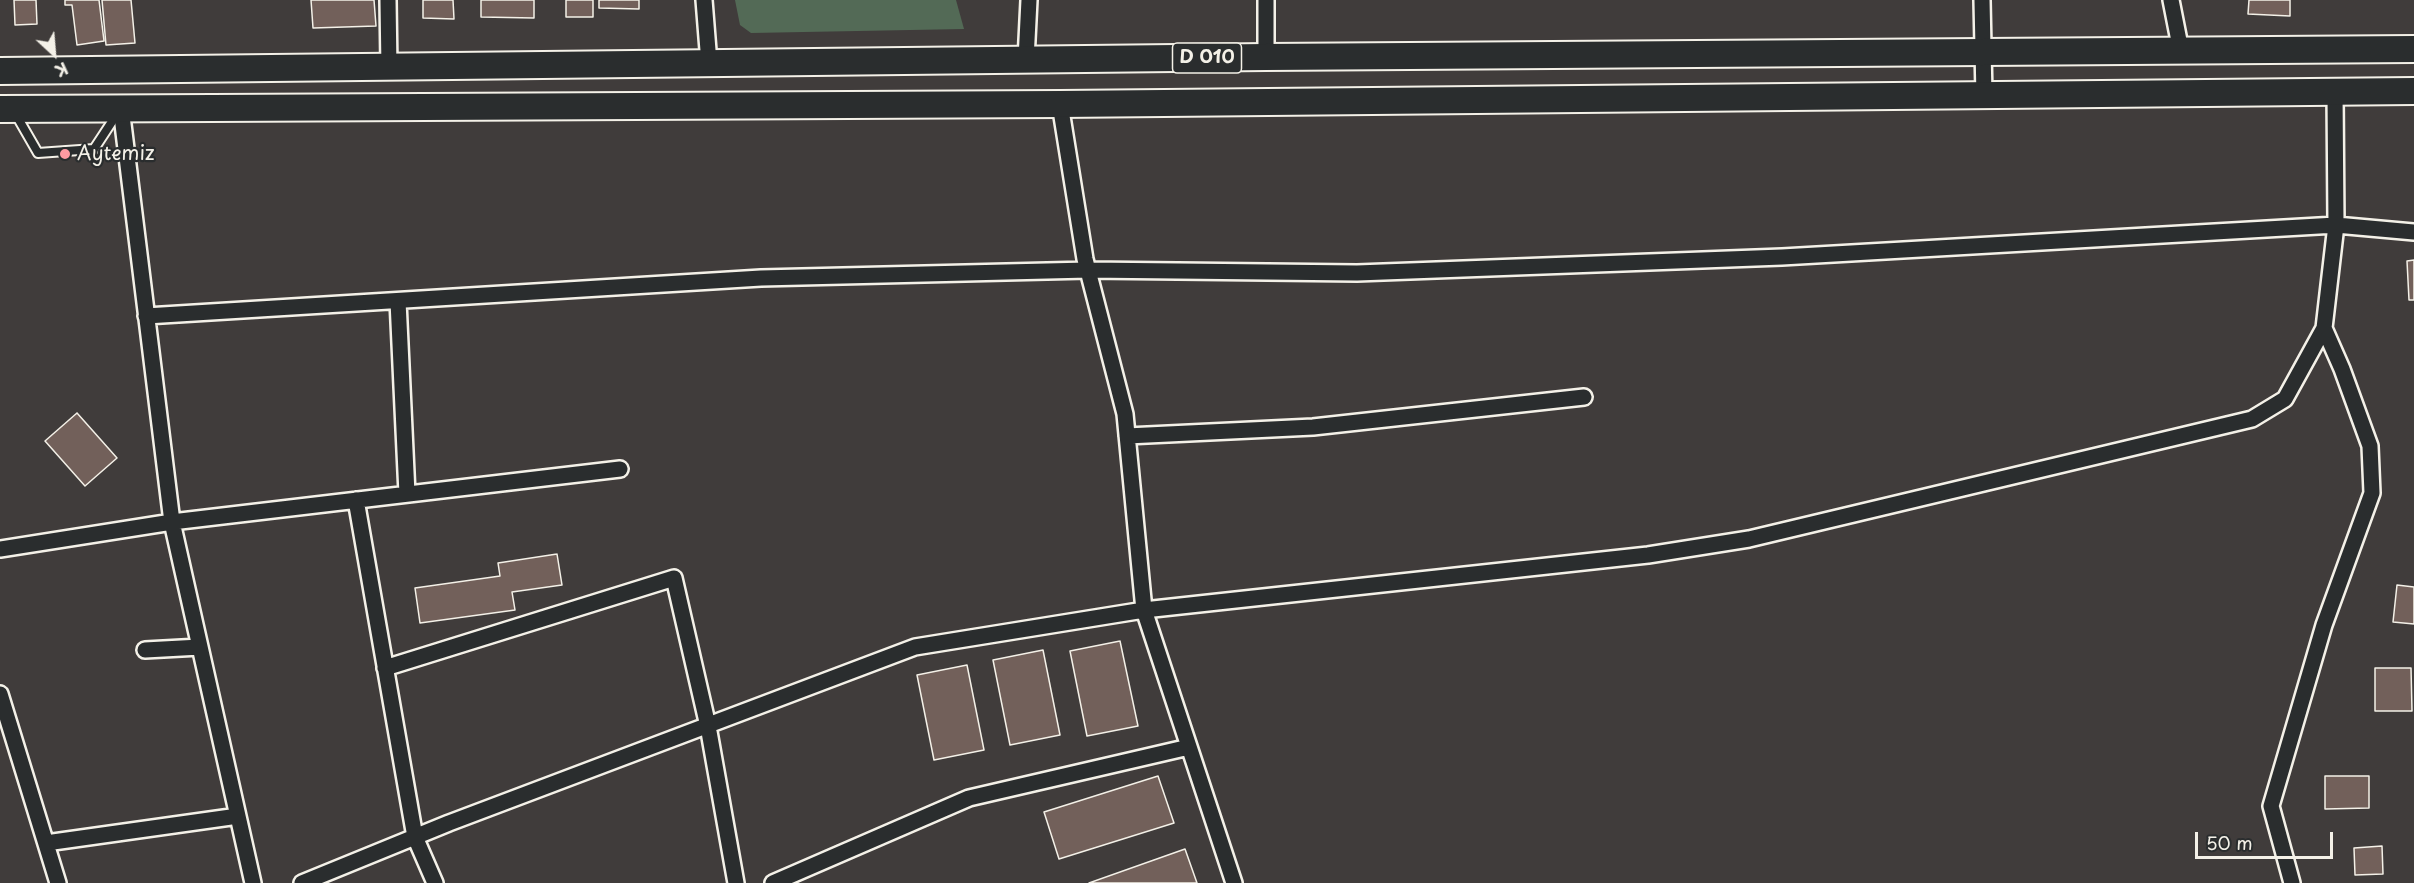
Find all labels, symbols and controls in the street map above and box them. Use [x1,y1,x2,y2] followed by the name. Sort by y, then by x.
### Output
[24,24,84,84] north arrow
[1172,43,1242,73] road number: D 010
[51,57,72,84] text: K
[77,142,155,166] place label: Aytemiz
[58,147,72,161] marker: Aytemiz
[2198,820,2336,858] scale bar
[2206,829,2253,856] text: 50 m

